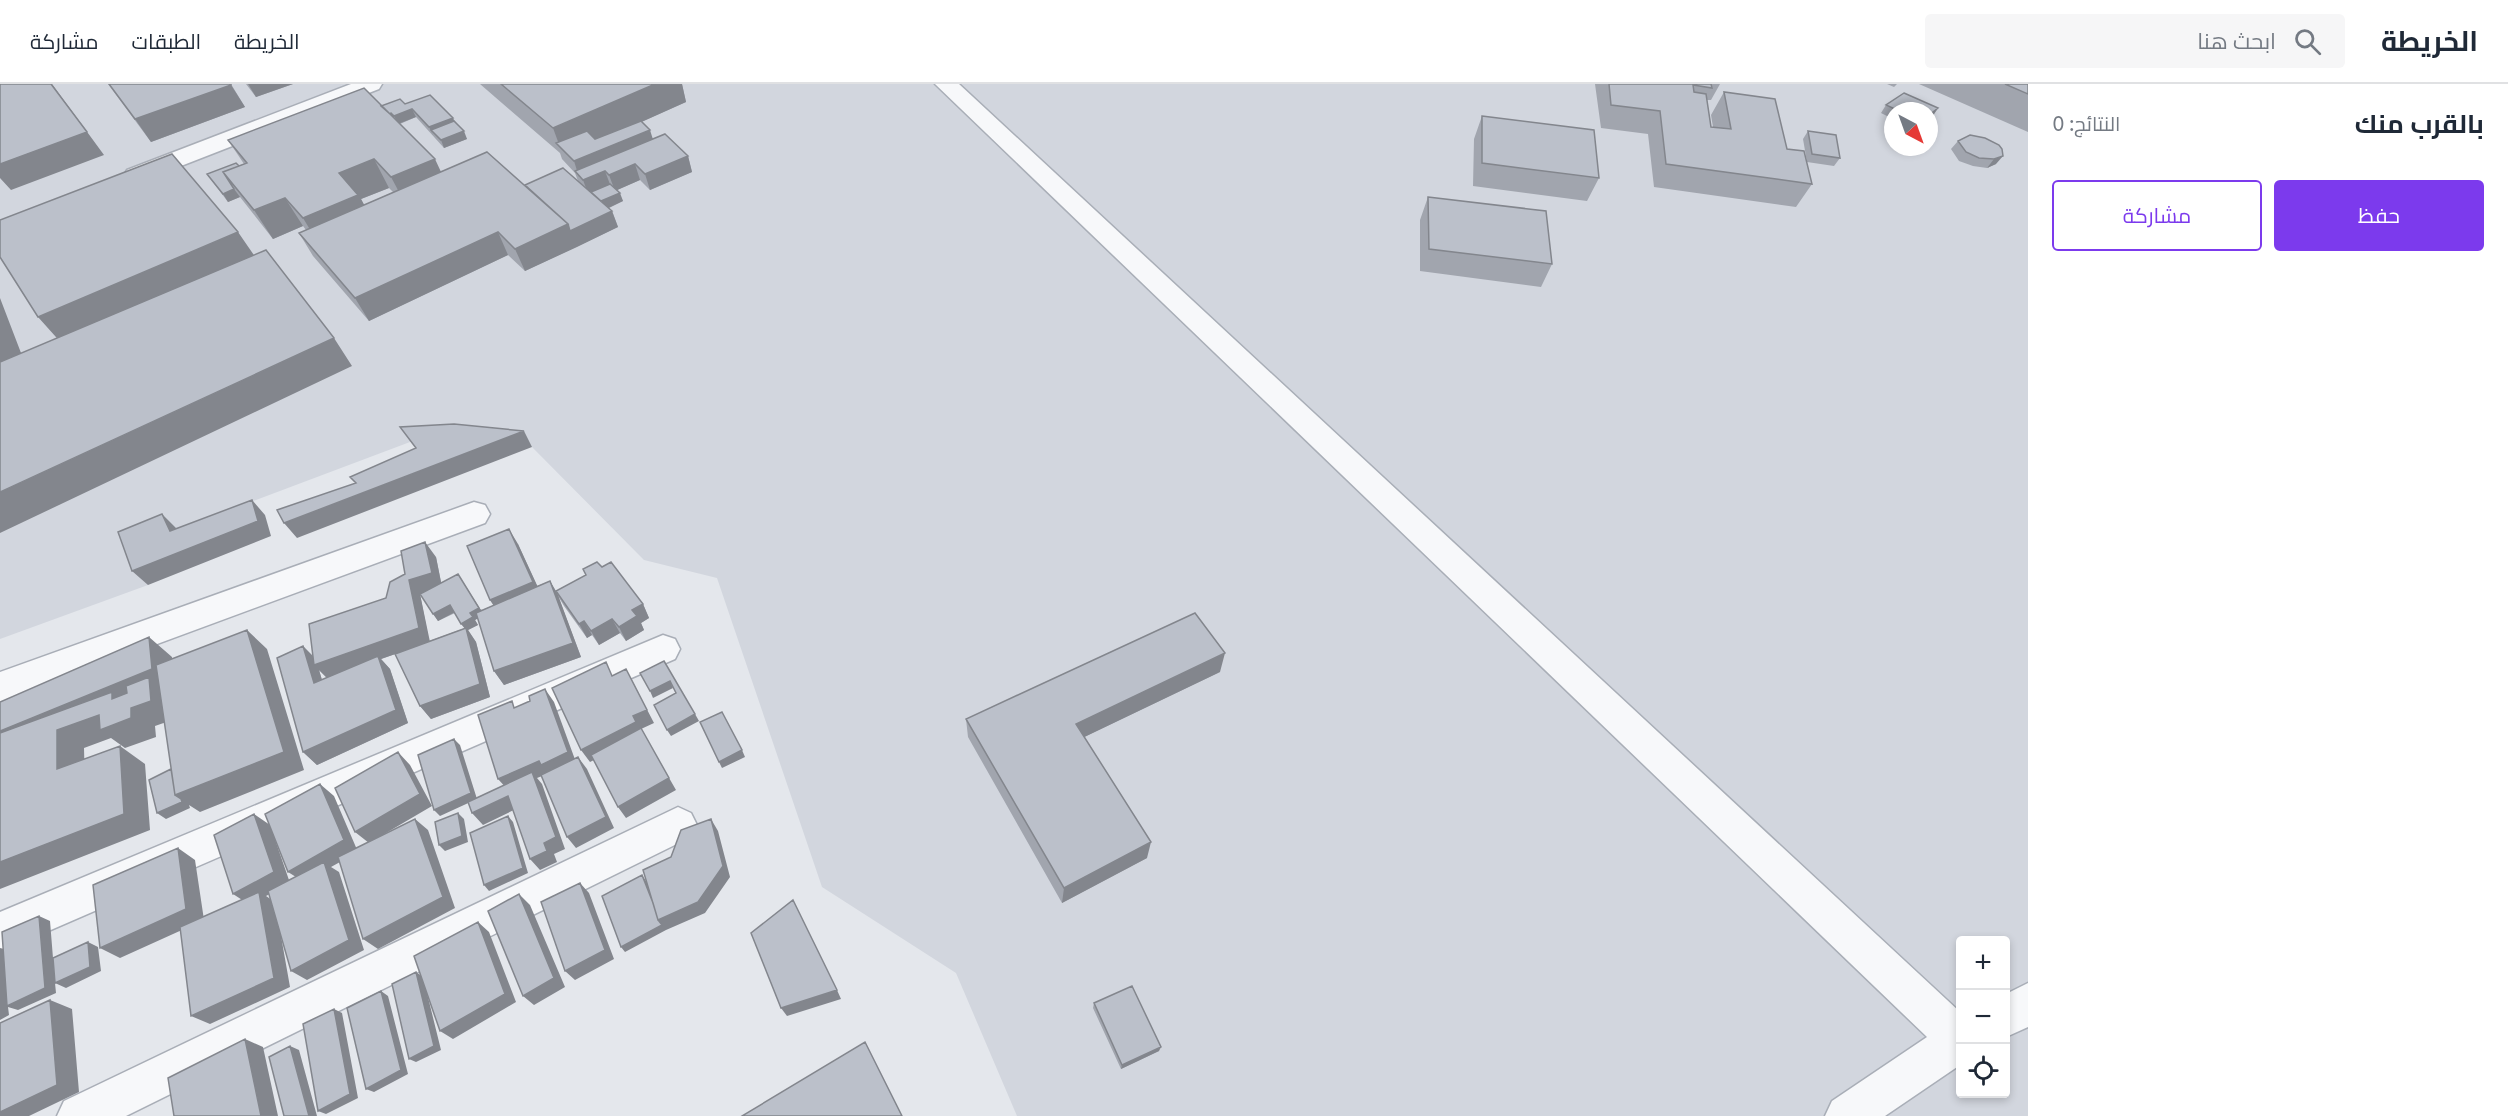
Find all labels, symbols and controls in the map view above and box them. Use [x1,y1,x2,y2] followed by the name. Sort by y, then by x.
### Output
[1925,14,2345,68] search box
[2291,25,2324,58] icon: search
[2381,26,2478,62] text: الخريطة
[30,30,99,57] text: مشاركة
[132,30,201,57] text: الطبقات
[234,30,300,57] text: الخريطة
[2197,30,2276,57] text: ابحث هنا
[1884,102,1938,156] north arrow
[2355,110,2484,143] text: بالقرب منك
[2052,113,2120,139] text: النتائج: 0
[2052,180,2262,251] button: مشاركة
[2274,180,2484,251] button: حفظ
[1956,936,2010,1098] map controls
[1956,936,2010,990] button: +
[1956,990,2010,1044] button: −
[1956,1044,2010,1098] button: locate

